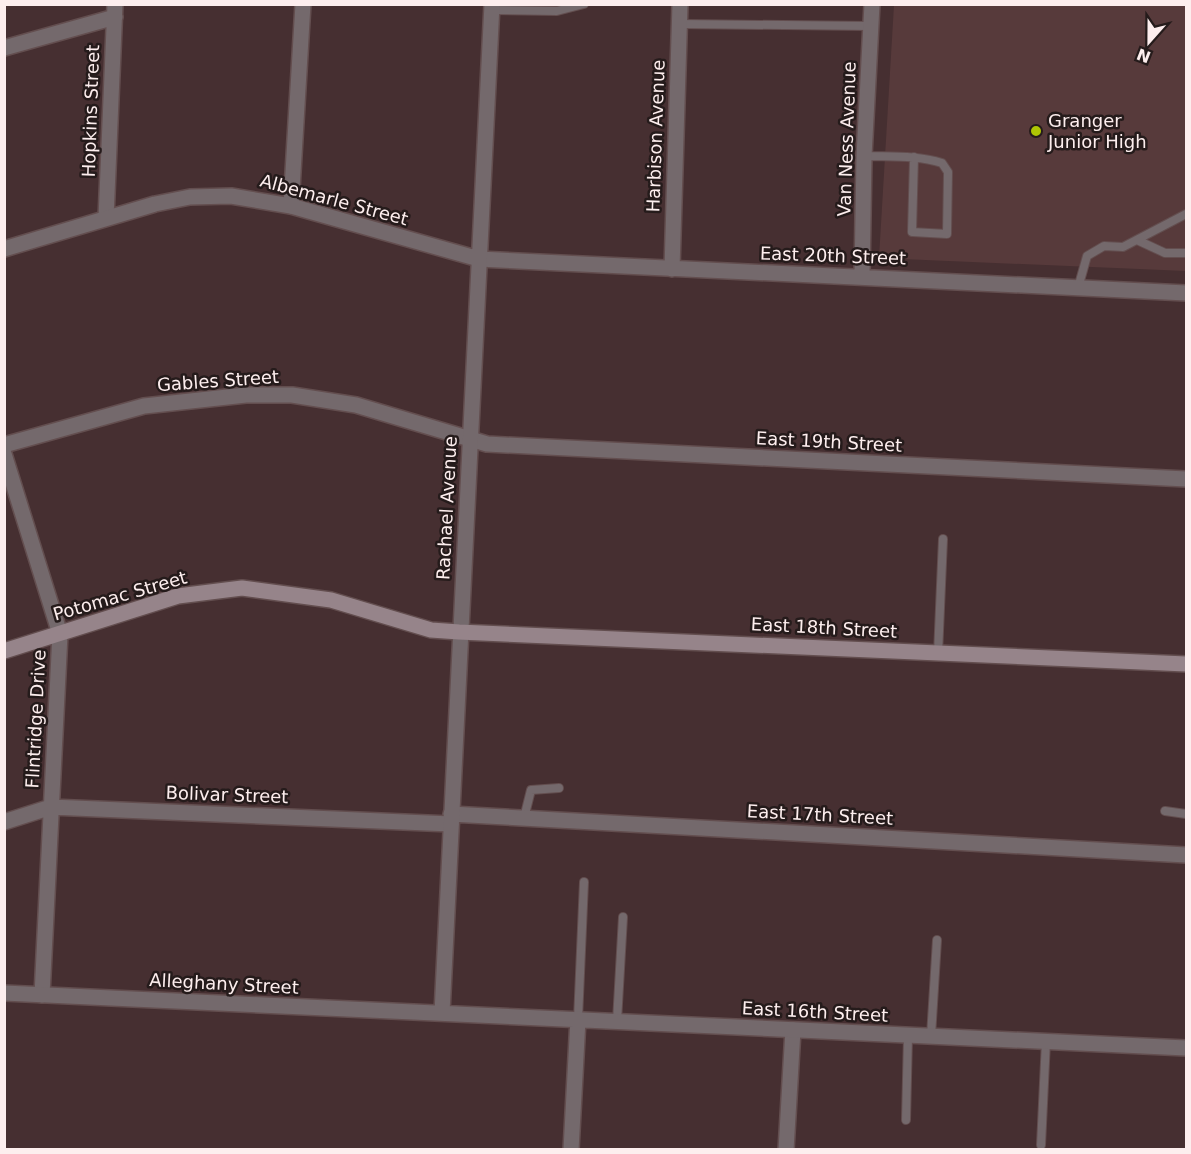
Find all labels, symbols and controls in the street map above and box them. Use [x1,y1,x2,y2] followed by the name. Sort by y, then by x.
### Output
[1119,12,1179,72] north arrow
[78,44,103,178] street label: Hopkins Street
[1134,44,1153,67] text: N
[642,59,669,213] street label: Harbison Avenue
[833,61,860,217] street label: Van Ness Avenue
[1047,110,1147,152] place label: Granger Junior High
[1029,124,1043,138] marker: Granger Junior High
[258,170,410,229] street label: Albemarle Street
[760,242,907,269] street label: East 20th Street
[156,366,280,395] street label: Gables Street
[755,427,903,456] street label: East 19th Street
[432,435,461,581] street label: Rachael Avenue
[51,566,189,625] street label: Potomac Street
[750,613,898,642] street label: East 18th Street
[21,649,50,789] street label: Flintridge Drive
[165,782,289,807] street label: Bolivar Street
[746,800,894,829] street label: East 17th Street
[149,969,299,998] street label: Alleghany Street
[741,997,889,1026] street label: East 16th Street

